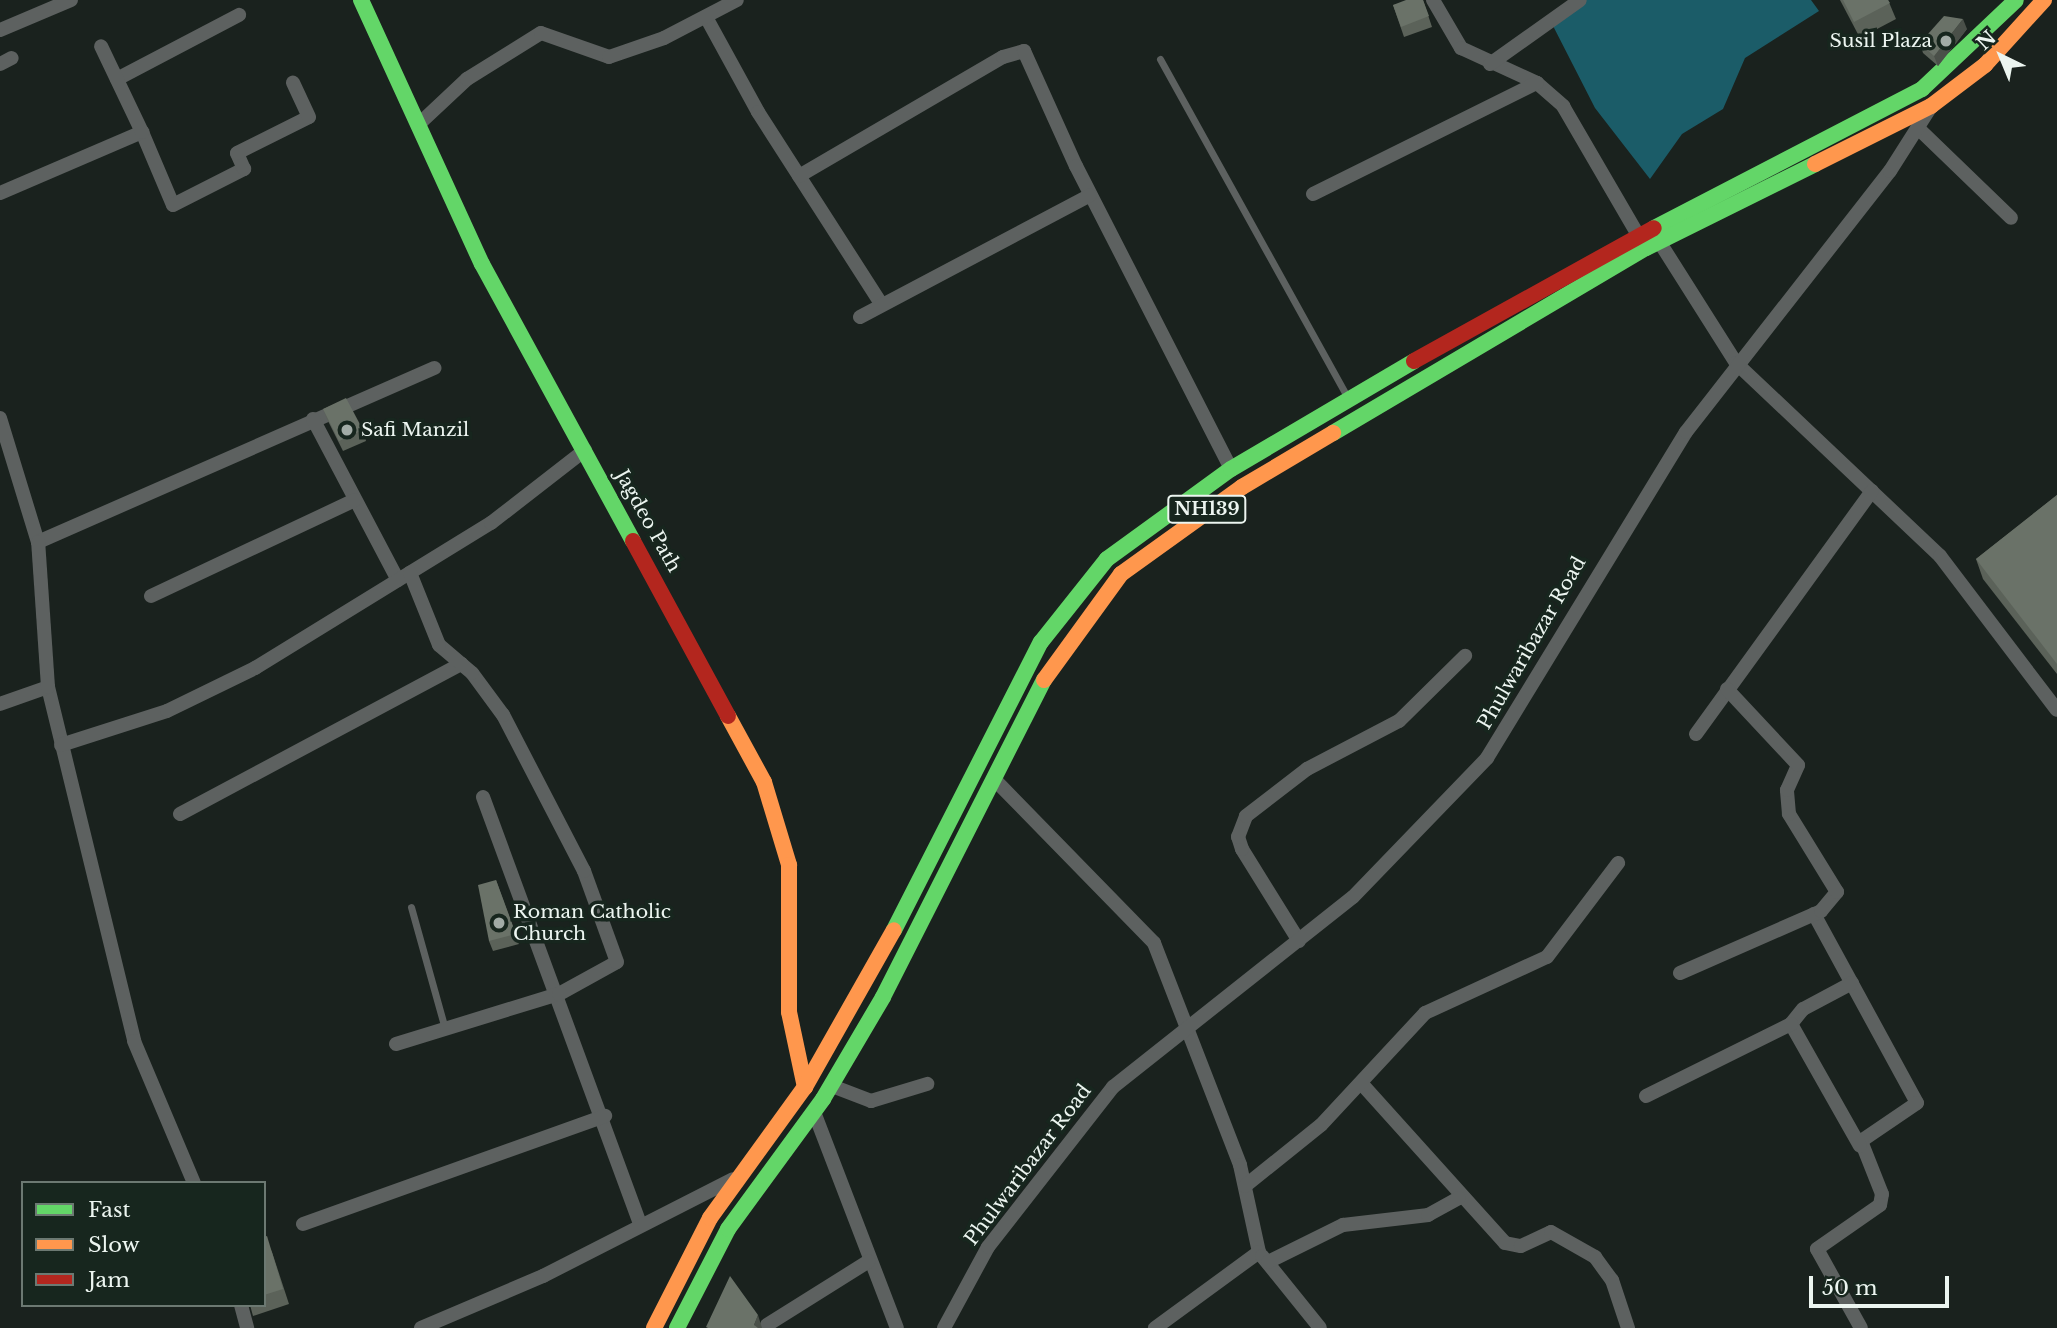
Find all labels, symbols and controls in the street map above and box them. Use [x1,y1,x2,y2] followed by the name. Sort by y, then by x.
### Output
[1966,21,2036,91] north arrow
[1972,26,2001,55] text: N
[1829,30,1932,52] place label: Susil Plaza
[1938,33,1954,49] marker: Susil Plaza
[361,419,469,441] place label: Safi Manzil
[339,422,355,438] marker: Safi Manzil
[610,466,686,576] street label: Jagdeo Path
[1167,494,1247,524] road number: NH139
[1473,552,1591,734] street label: Phulwaribazar Road
[513,901,671,945] place label: Roman Catholic Church
[491,915,507,931] marker: Roman Catholic Church
[960,1080,1096,1250] street label: Phulwaribazar Road
[21,1181,266,1307] legend
[88,1197,130,1223] text: Fast
[88,1232,140,1258] text: Slow
[1812,1262,1952,1306] scale bar
[88,1267,130,1293] text: Jam
[1822,1275,1877,1301] text: 50 m

